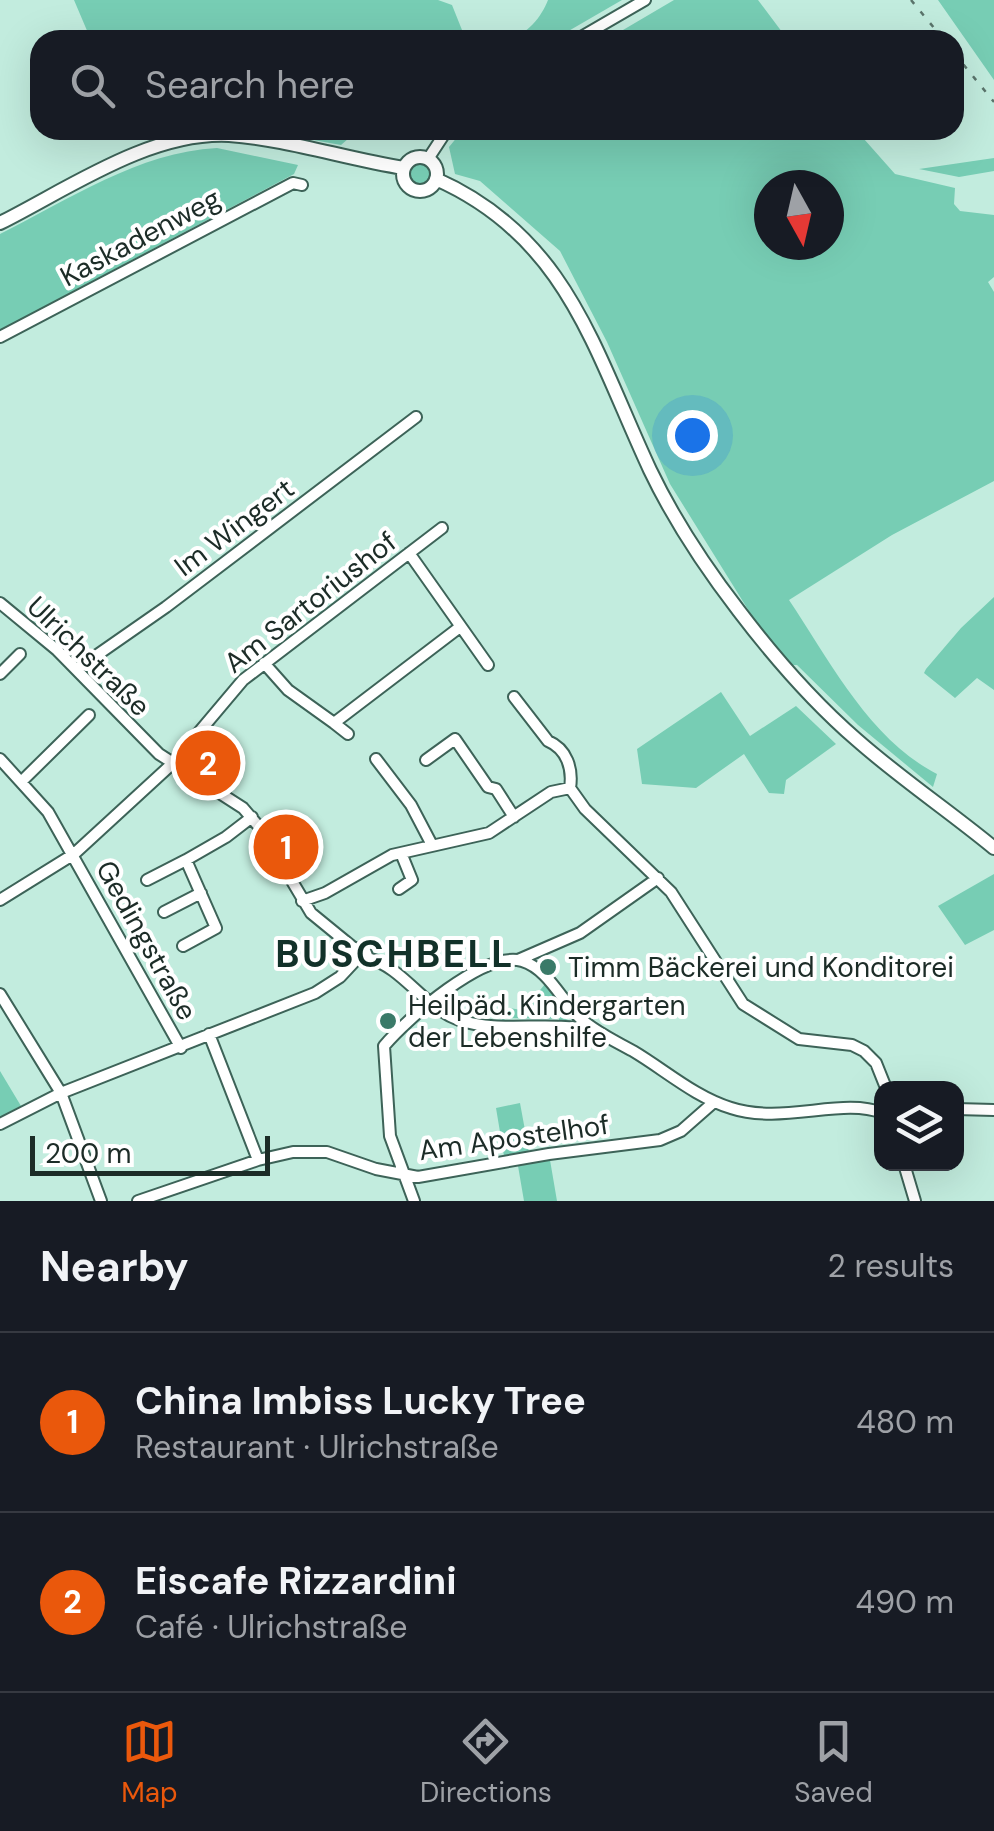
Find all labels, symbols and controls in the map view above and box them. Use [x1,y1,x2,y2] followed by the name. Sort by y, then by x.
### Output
[30,30,964,140] search box
[65,58,120,113] icon: search
[145,60,355,110] text: Search here
[754,170,844,260] north arrow
[54,180,227,295] street label: Kaskadenweg
[667,410,718,461] your location
[167,470,302,585] street label: Im Wingert
[216,523,404,681] street label: Am Sartoriushof
[19,588,158,724] street label: Ulrichstraße
[176,726,240,800] pin: 2
[254,810,318,884] pin: 1
[87,854,206,1027] street label: Gedingstraße
[275,929,515,979] district label: BUSCHBELL
[568,949,954,986] place label: Timm Bäckerei und Konditorei
[537,956,559,978] marker: Timm Bäckerei und Konditorei
[408,987,686,1056] place label: Heilpäd. Kindergarten der Lebenshilfe
[377,1010,399,1032] marker: Heilpäd. Kindergarten der Lebenshilfe
[874,1081,964,1171] map controls
[874,1081,964,1171] button: layers
[416,1106,612,1169] street label: Am Apostelhof
[30,1131,270,1176] scale bar
[45,1135,132,1172] text: 200 m
[40,1239,189,1294] text: Nearby
[828,1245,954,1287] text: 2 results
[135,1376,586,1426] text: China Imbiss Lucky Tree
[67,1401,78,1443] text: 1
[856,1401,954,1443] text: 480 m
[135,1426,499,1468] text: Restaurant · Ulrichstraße
[135,1556,457,1606] text: Eiscafe Rizzardini
[63,1581,82,1623] text: 2
[856,1581,954,1623] text: 490 m
[135,1606,407,1648] text: Café · Ulrichstraße
[121,1714,178,1811] tab: Map
[420,1714,552,1811] tab: Directions
[794,1714,873,1811] tab: Saved

